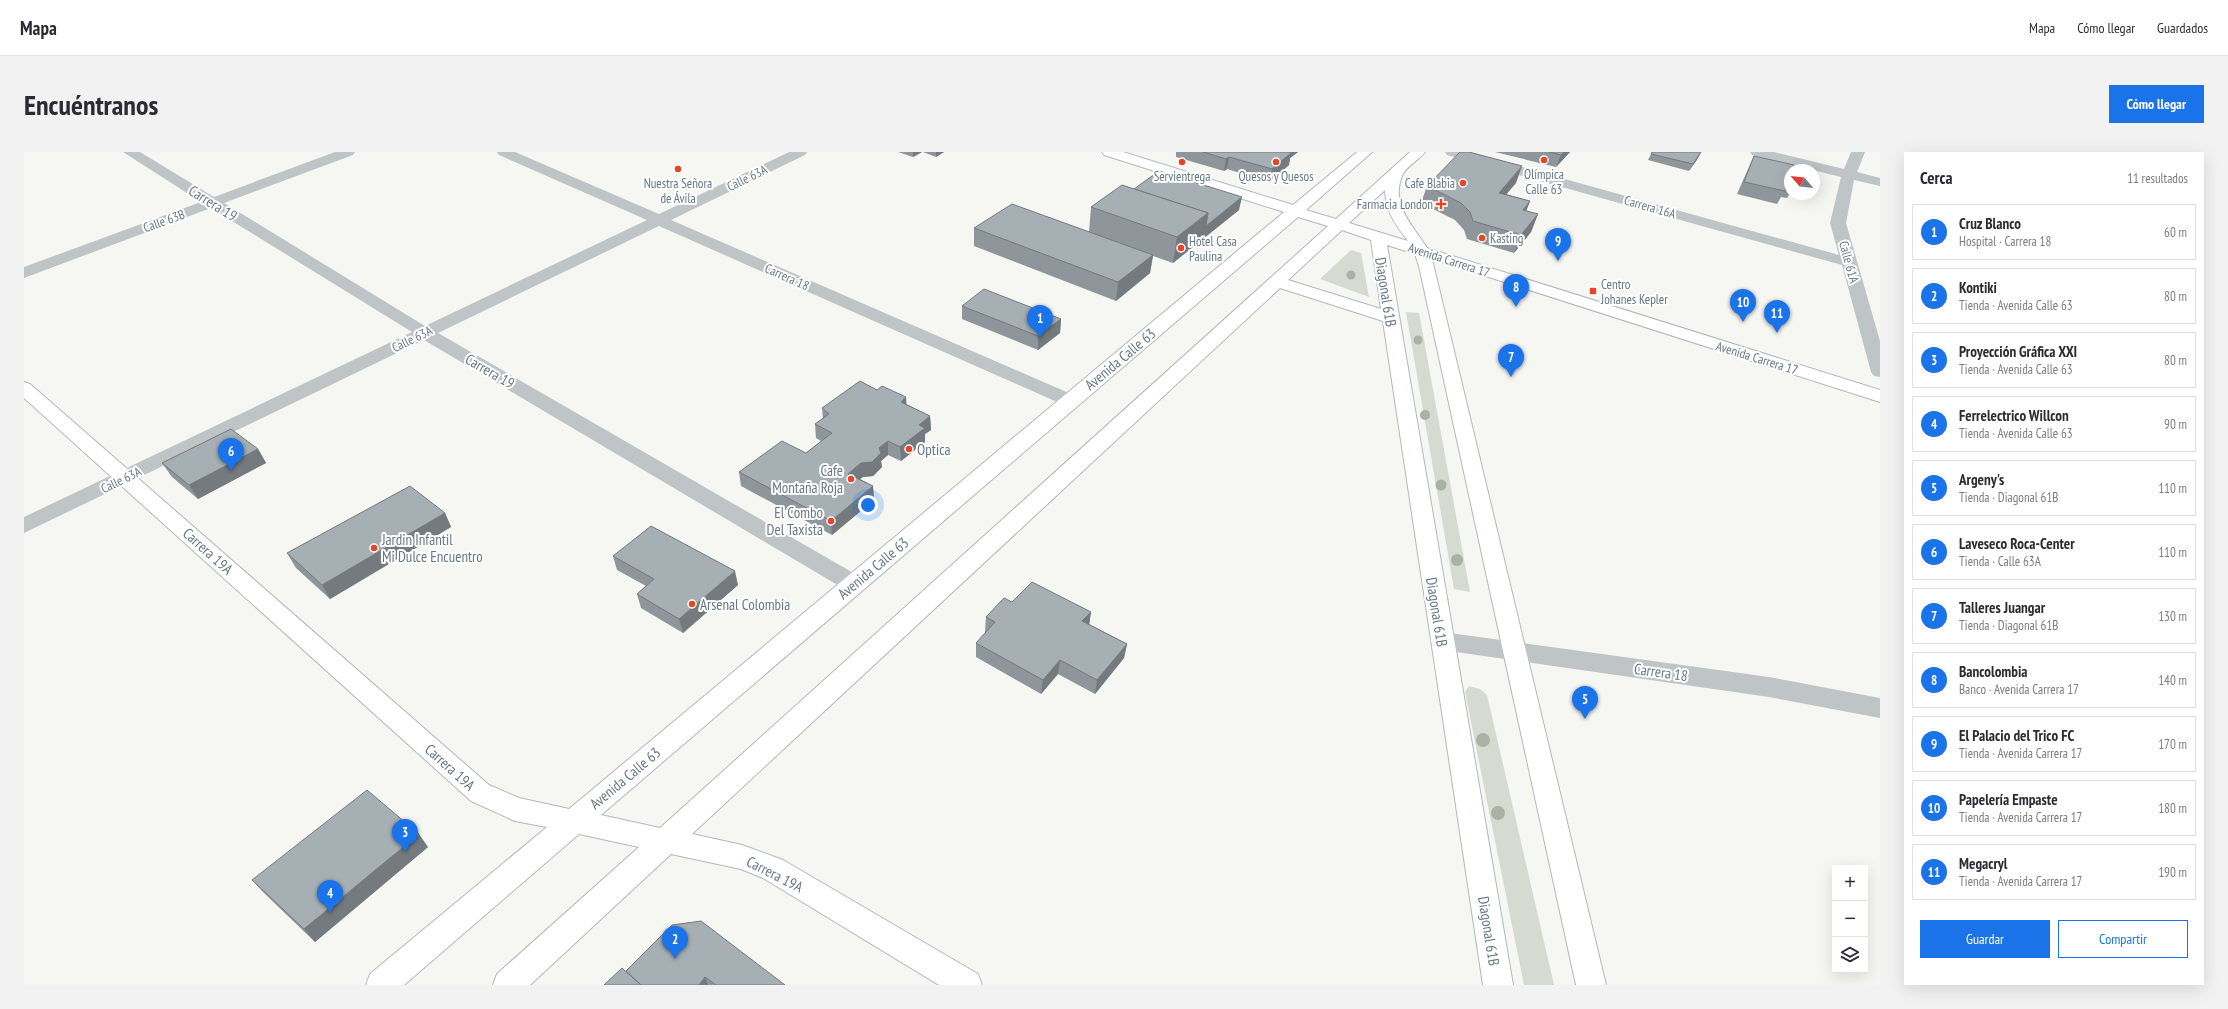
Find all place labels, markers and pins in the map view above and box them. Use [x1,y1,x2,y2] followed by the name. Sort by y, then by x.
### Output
[1539,155,1549,165] marker: Olímpica Calle 63
[1177,157,1187,167] marker: Servientrega
[1271,157,1281,167] marker: Quesos y Quesos
[673,164,683,174] marker: Nuestra Señora de Ávila
[1524,166,1564,198] place label: Olímpica Calle 63
[1154,168,1210,185] place label: Servientrega
[1238,168,1314,185] place label: Quesos y Quesos
[644,175,712,207] place label: Nuestra Señora de Ávila
[1405,175,1455,192] place label: Cafe Blabia
[1458,178,1468,188] marker: Cafe Blabia
[1357,196,1433,213] place label: Farmacia London
[1436,199,1446,209] marker: Farmacia London
[1545,228,1571,261] pin: 9
[1490,230,1523,247] place label: Kasting
[1189,233,1237,265] place label: Hotel Casa Paulina
[1477,233,1487,243] marker: Kasting
[1176,243,1186,253] marker: Hotel Casa Paulina
[1503,274,1529,307] pin: 8
[1600,276,1668,308] place label: Centro Johanes Kepler
[1588,286,1598,296] marker: Centro Johanes Kepler
[1730,289,1756,322] pin: 10
[1764,300,1790,333] pin: 11
[1027,305,1053,338] pin: 1
[1498,344,1524,377] pin: 7
[218,438,244,471] pin: 6
[917,440,950,459] place label: Optica
[904,444,914,454] marker: Optica
[772,461,843,497] place label: Cafe Montaña Roja
[846,474,856,484] marker: Cafe Montaña Roja
[767,503,823,539] place label: El Combo Del Taxista
[826,516,836,526] marker: El Combo Del Taxista
[381,530,483,566] place label: Jardin Infantil Mi Dulce Encuentro
[369,543,379,553] marker: Jardin Infantil Mi Dulce Encuentro
[700,595,790,614] place label: Arsenal Colombia
[687,599,697,609] marker: Arsenal Colombia
[1572,686,1598,719] pin: 5
[392,819,418,852] pin: 3
[317,880,343,913] pin: 4
[662,926,688,959] pin: 2

